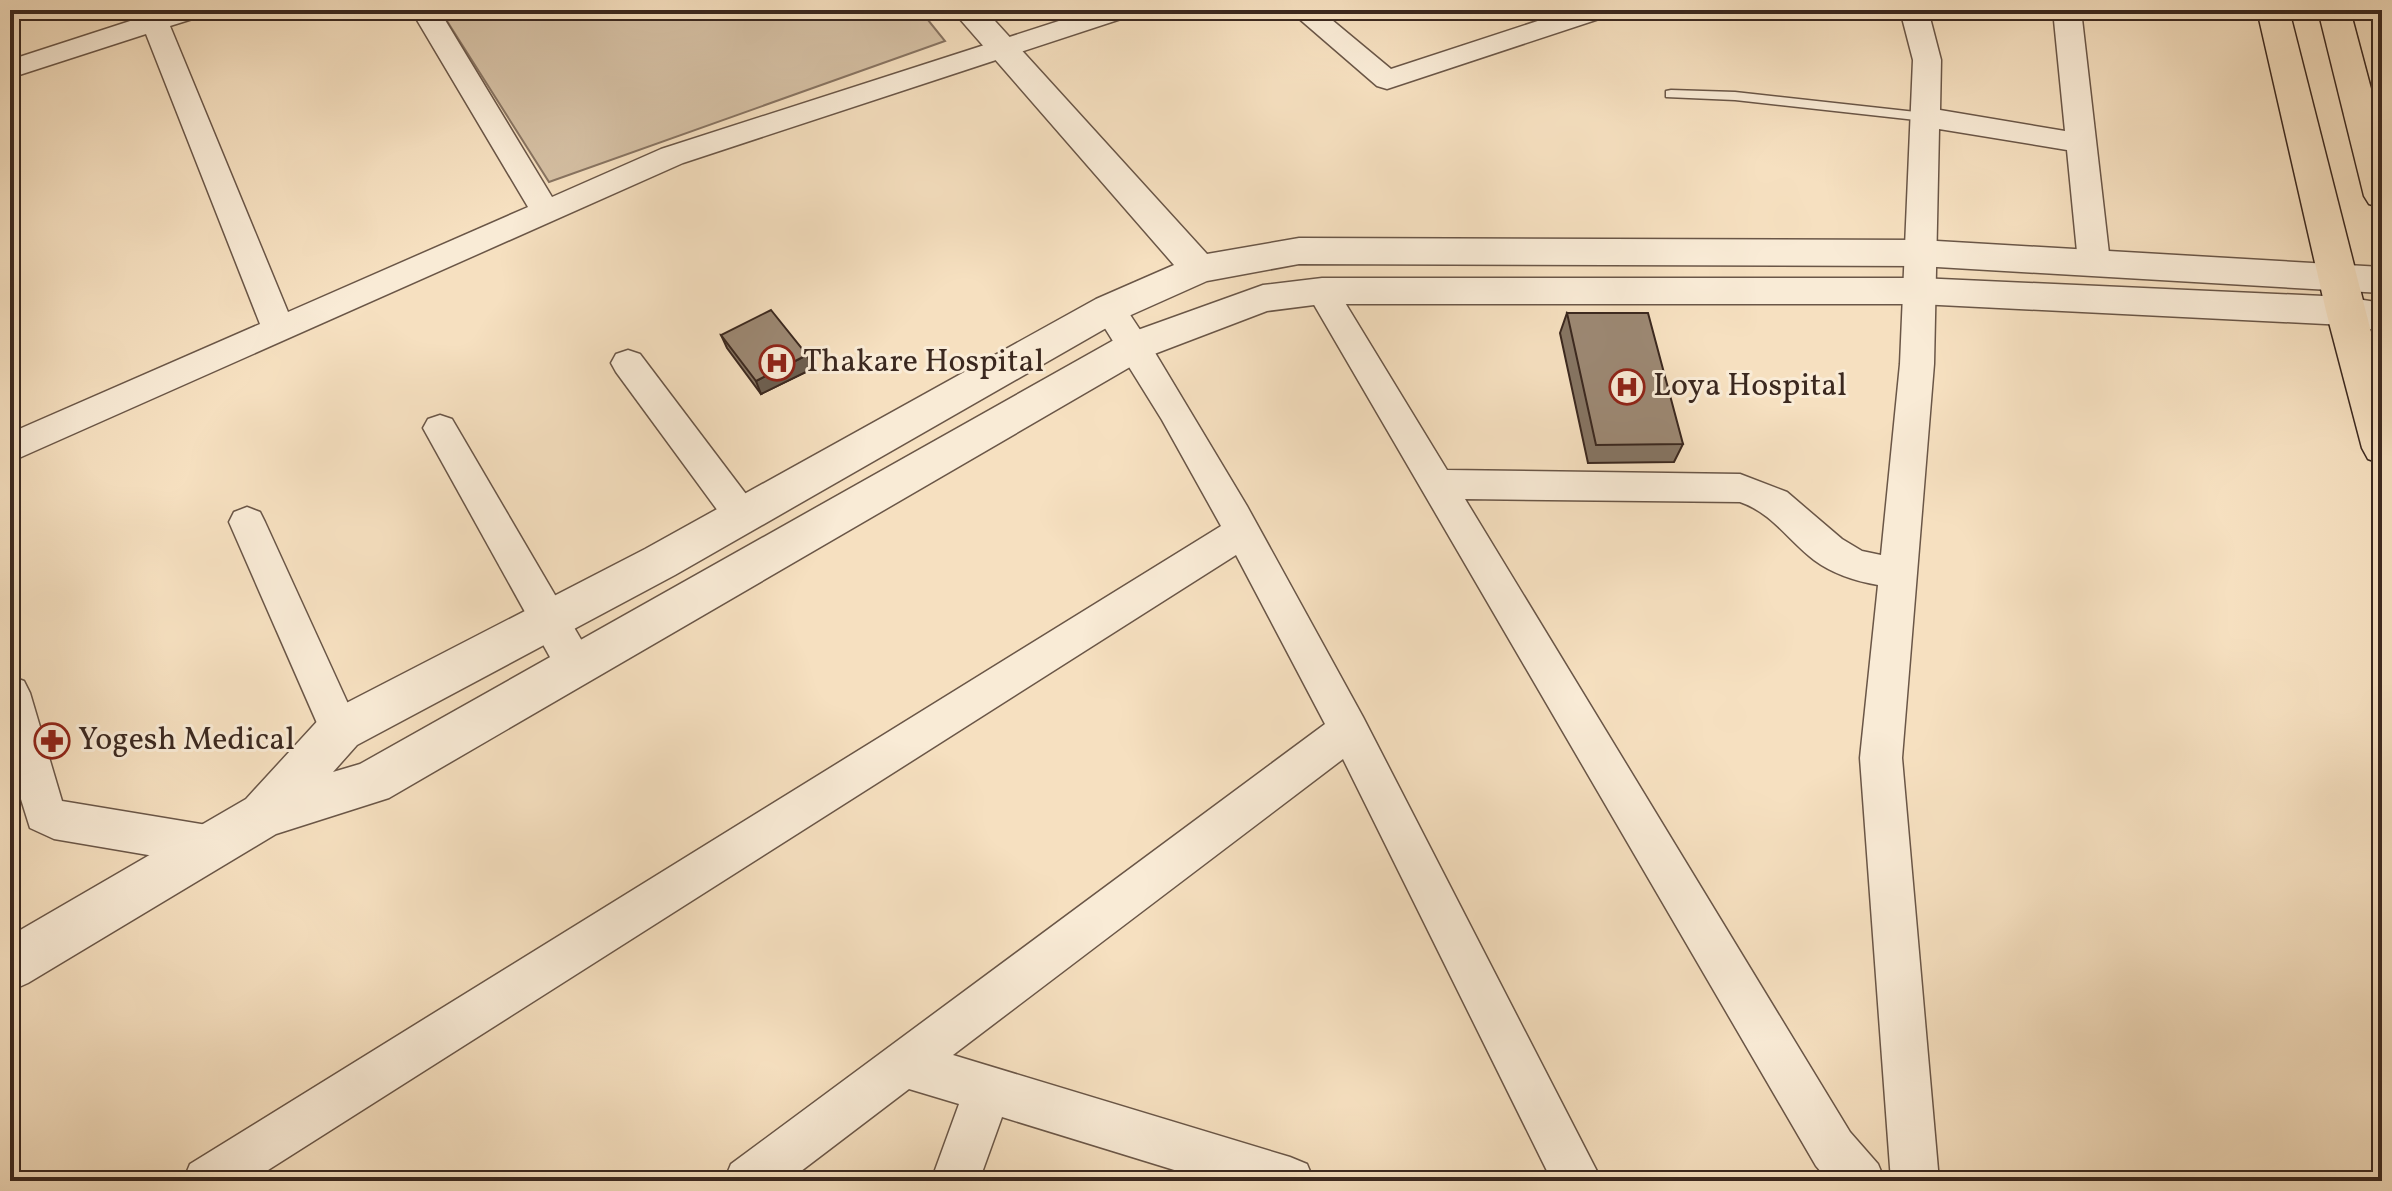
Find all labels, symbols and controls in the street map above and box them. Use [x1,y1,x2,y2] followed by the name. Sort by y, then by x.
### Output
[803,341,1044,385] place label: Thakare Hospital
[758,344,796,382] hospital icon: Thakare Hospital
[1653,365,1847,409] place label: Loya Hospital
[1608,368,1646,406] hospital icon: Loya Hospital
[78,719,295,763] place label: Yogesh Medical
[33,722,71,760] pharmacy icon: Yogesh Medical

